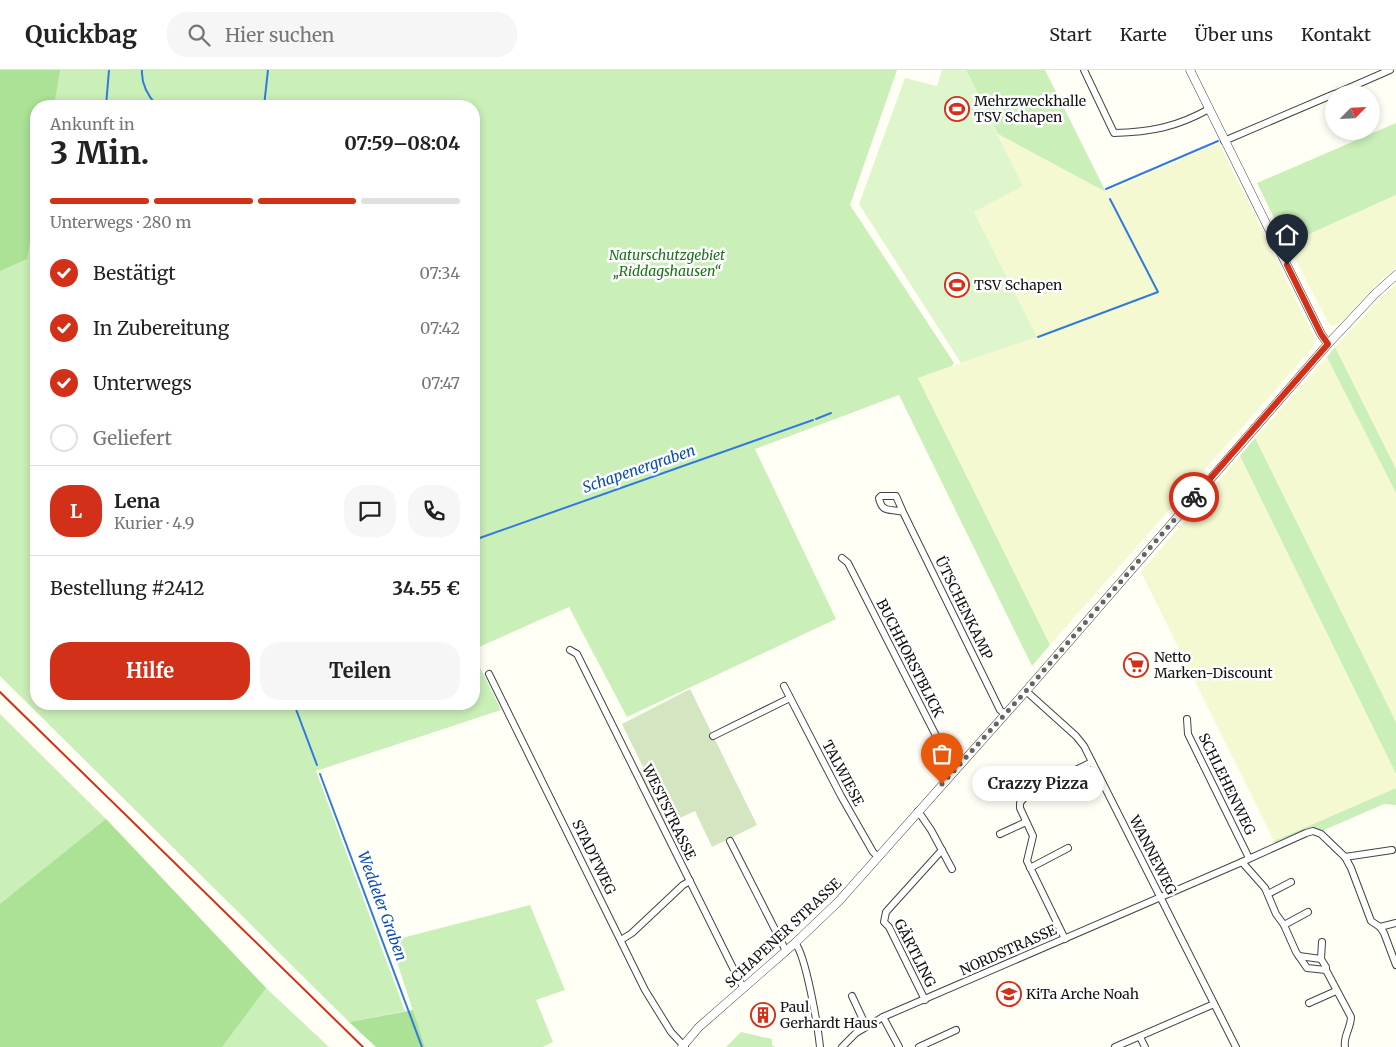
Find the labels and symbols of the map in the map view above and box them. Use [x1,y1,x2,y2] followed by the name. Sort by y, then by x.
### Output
[1325,85,1380,140] north arrow
[974,92,1086,126] place label: Mehrzweckhalle TSV Schapen
[944,96,970,122] sports icon: Mehrzweckhalle TSV Schapen
[1266,214,1308,265] pin
[609,246,725,280] park label: Naturschutzgebiet „Riddagshausen“
[944,272,970,298] sports icon: TSV Schapen
[974,276,1062,294] place label: TSV Schapen
[580,440,698,497] water label: Schapenergraben
[1169,472,1219,522] courier
[931,553,997,663] street label: ÜTSCHENKAMP
[872,596,948,721] street label: BUCHHORSTBLICK
[1154,648,1273,682] place label: Netto Marken-Discount
[1123,652,1149,678] supermarket icon: Netto Marken-Discount
[1195,730,1259,838] street label: SCHLEHENWEG
[921,733,963,784] pin
[818,737,868,809] street label: TALWIESE
[638,760,700,863] street label: WESTSTRASSE
[972,766,1104,802] callout: Crazzy Pizza
[1125,811,1181,898] street label: WANNEWEG
[568,817,620,897] street label: STADTWEG
[354,848,411,963] water label: Weddeler Graben
[721,874,845,992] street label: SCHAPENER STRASSE
[890,916,940,990] street label: GÄRTLING
[957,921,1059,979] street label: NORDSTRASSE
[996,981,1022,1007] school or university icon: KiTa Arche Noah
[1026,985,1139,1003] place label: KiTa Arche Noah
[780,998,878,1032] place label: Paul Gerhardt Haus
[750,1002,776,1028] building icon: Paul Gerhardt Haus

